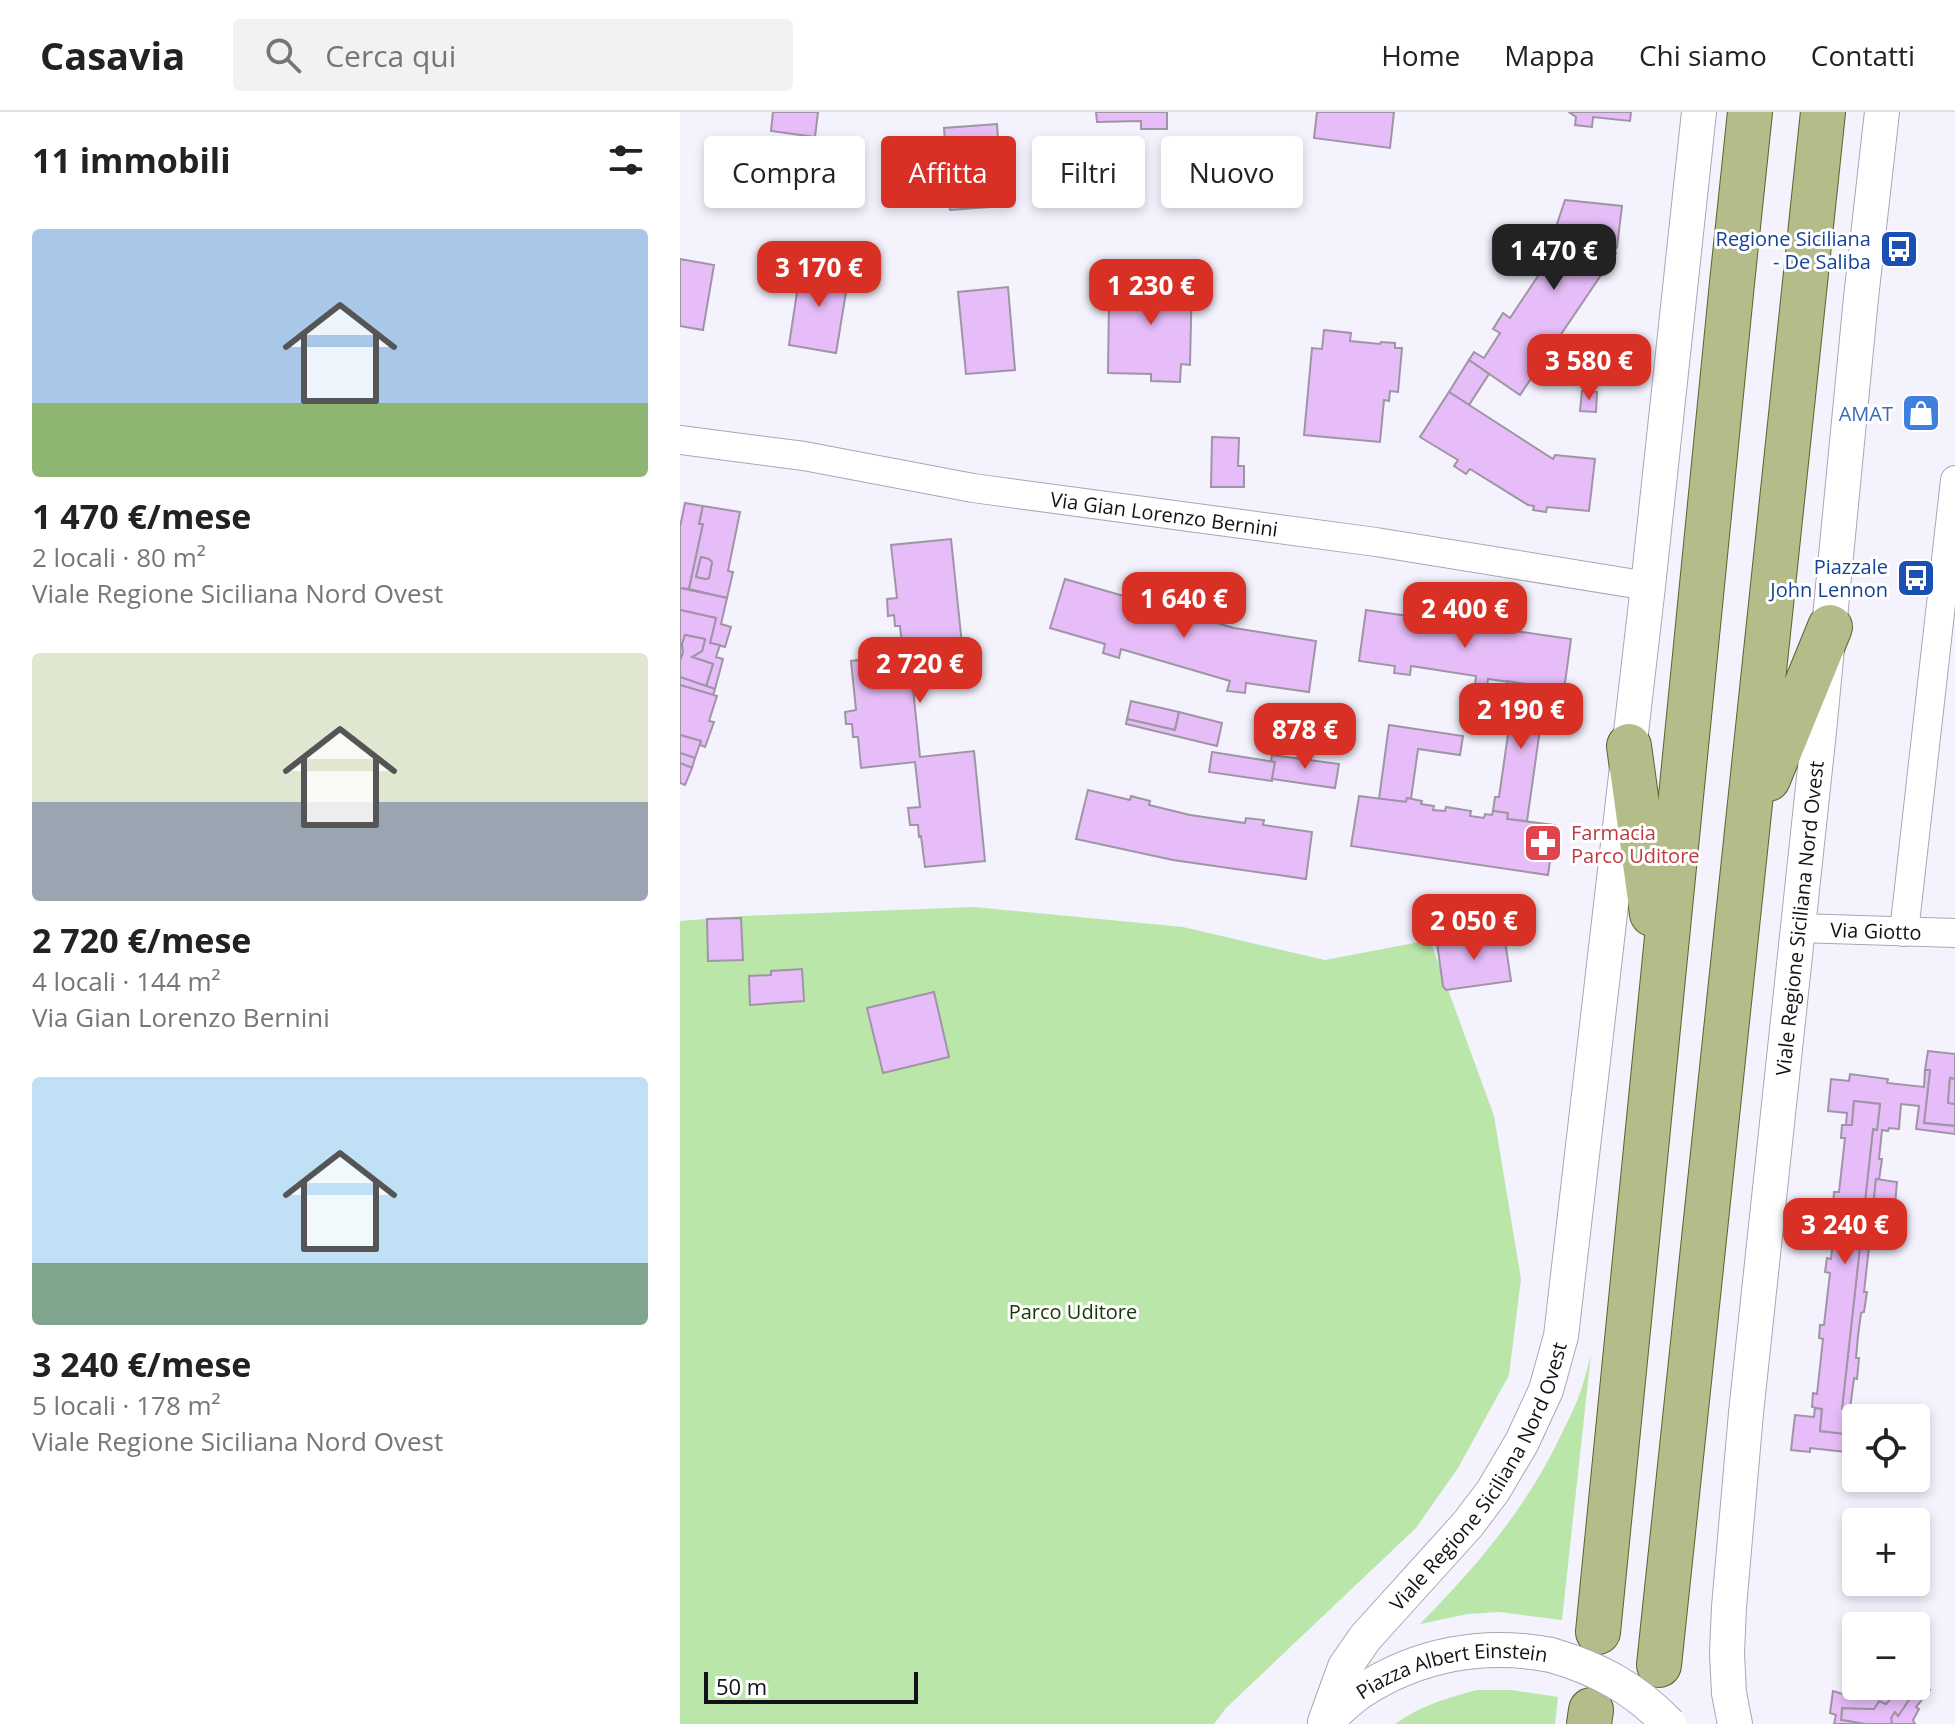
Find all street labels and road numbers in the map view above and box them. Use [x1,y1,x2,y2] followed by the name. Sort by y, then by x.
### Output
[1049,485,1280,542] street label: Via Gian Lorenzo Bernini
[1769,759,1829,1077] street label: Viale Regione Siciliana Nord Ovest
[1830,916,1922,945] street label: Via Giotto
[1383,1339,1572,1616] street label: Viale Regione Siciliana Nord Ovest
[1351,1636,1550,1705] street label: Piazza Albert Einstein

